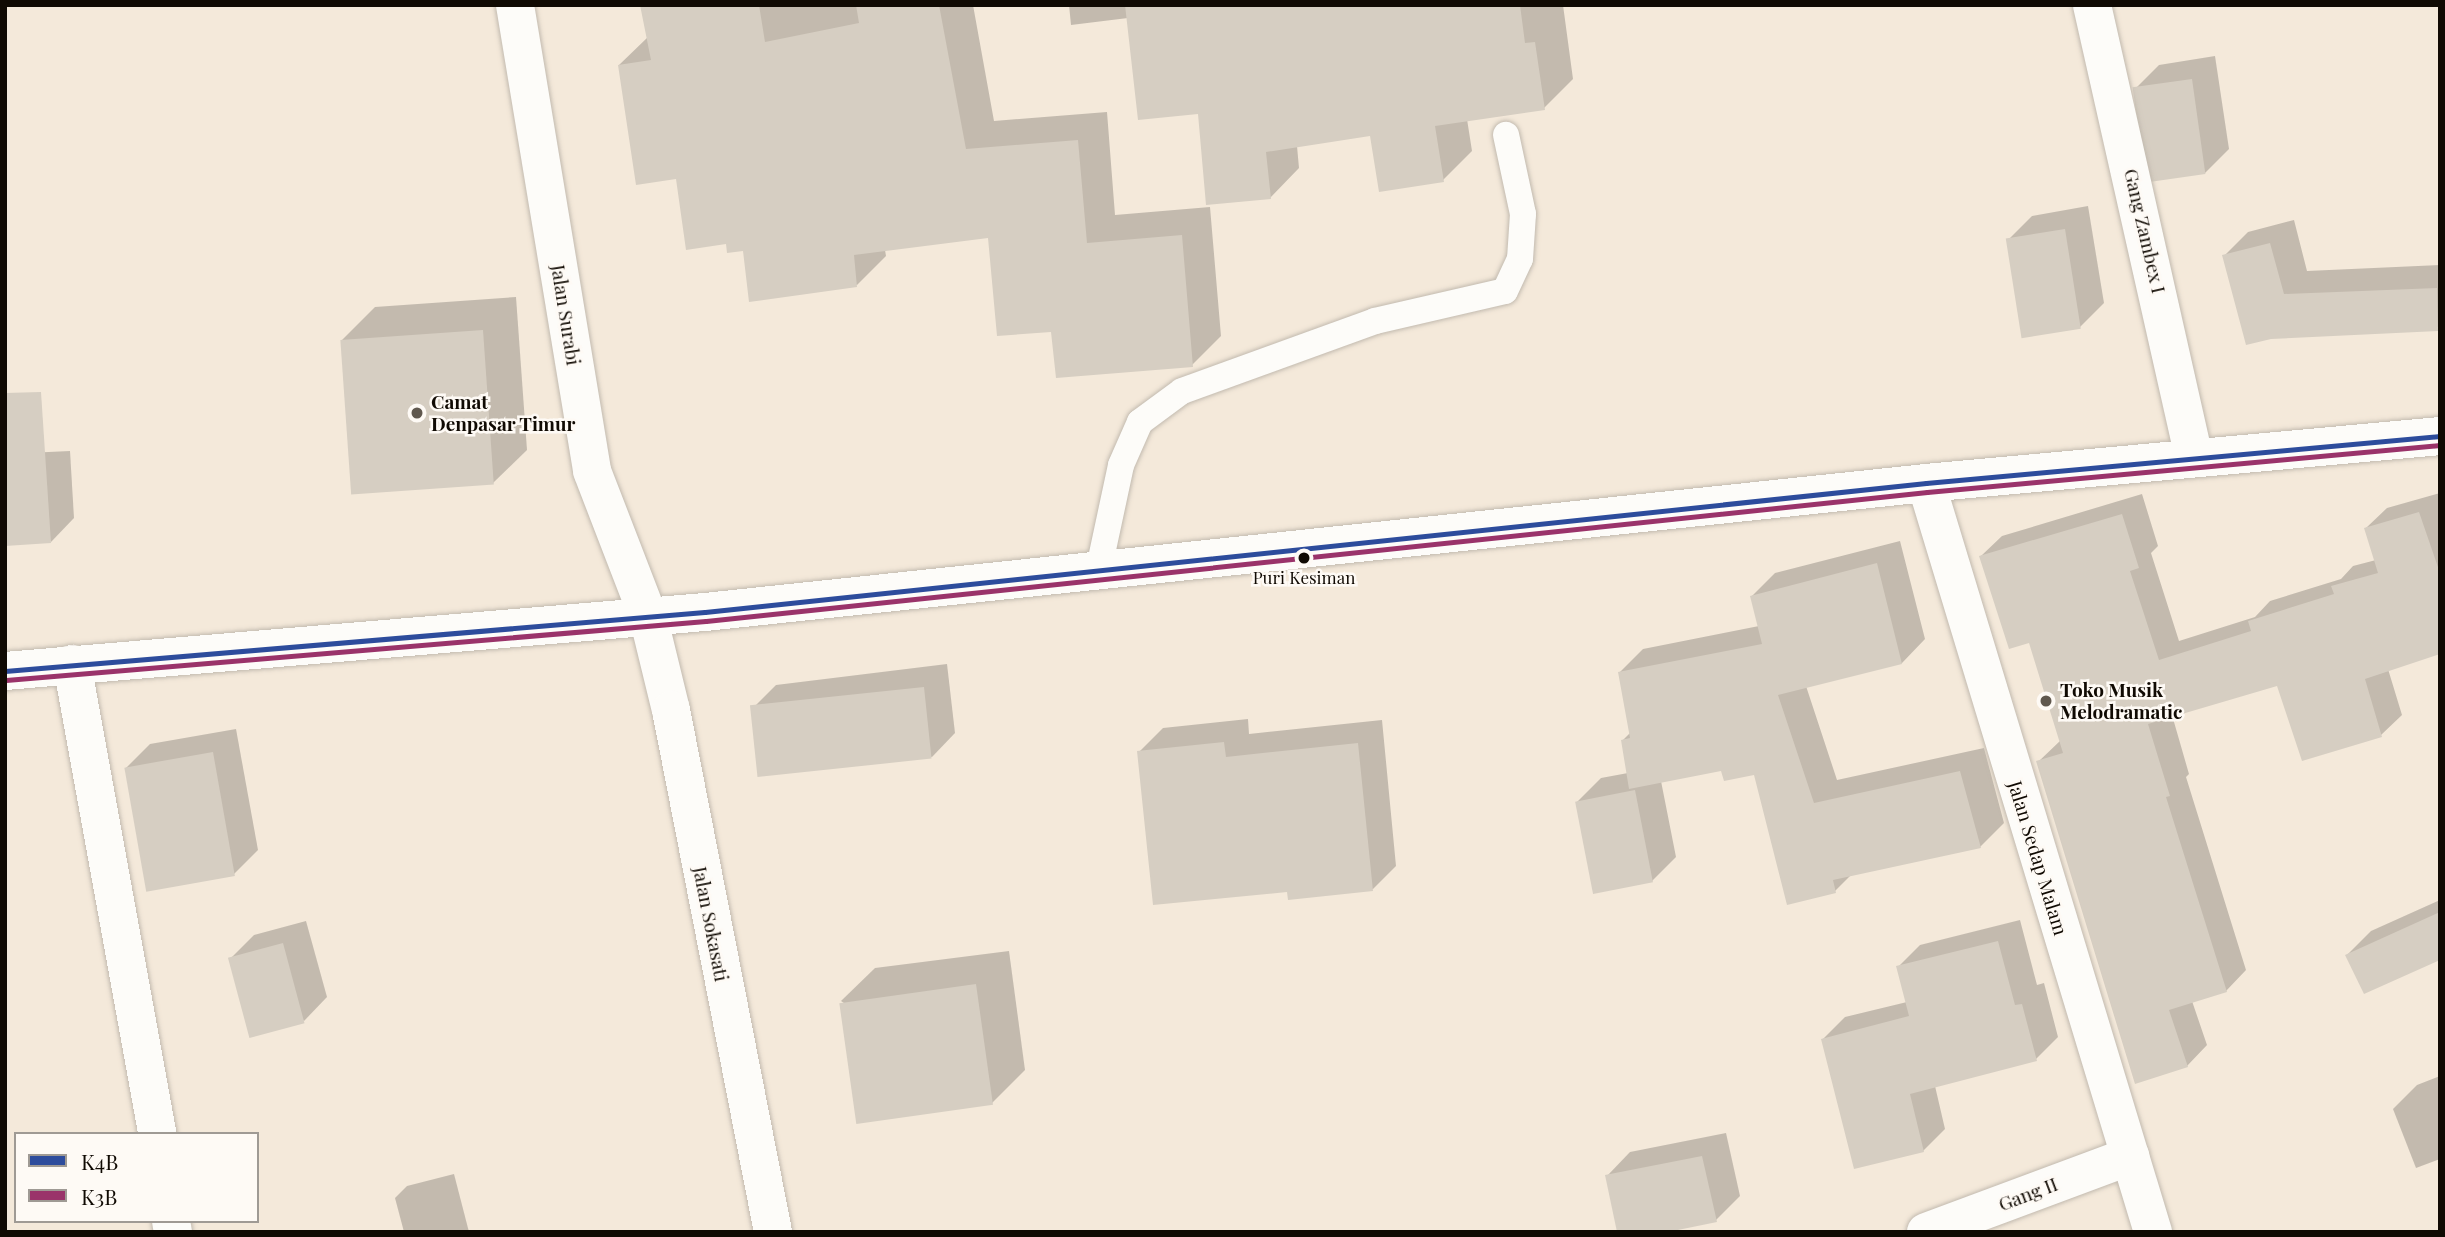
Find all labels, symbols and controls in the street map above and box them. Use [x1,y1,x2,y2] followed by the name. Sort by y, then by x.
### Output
[2120,166,2170,296] street label: Gang Zambex I
[547,263,585,367] street label: Jalan Surabi
[431,391,576,435] place label: Camat Denpasar Timur
[409,405,425,421] marker: Camat Denpasar Timur
[1297,551,1311,565] marker: Puri Kesiman
[1253,568,1355,588] place label: Puri Kesiman
[2060,679,2182,723] place label: Toko Musik Melodramatic
[2038,693,2054,709] marker: Toko Musik Melodramatic
[2004,778,2072,938] street label: Jalan Sedap Malam
[689,865,733,983] street label: Jalan Sokasati
[14,1132,259,1223] legend
[81,1147,118,1175] text: K4B
[1995,1172,2061,1216] street label: Gang II
[81,1182,117,1210] text: K3B

